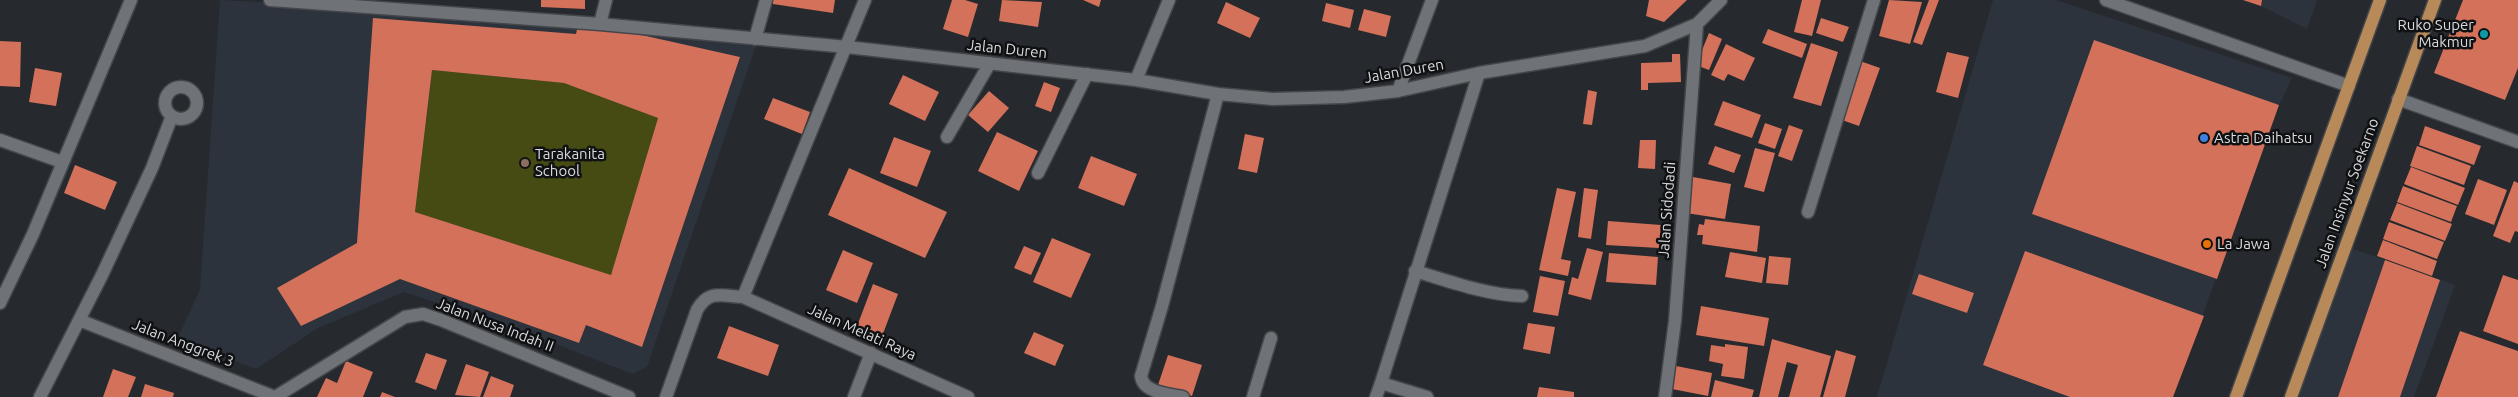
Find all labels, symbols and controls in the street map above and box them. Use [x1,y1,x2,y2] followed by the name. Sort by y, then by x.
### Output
[2397,16,2474,51] place label: Ruko Super Makmur
[2478,28,2490,40] marker: Ruko Super Makmur
[966,36,1048,62] street label: Jalan Duren
[1363,55,1445,87] street label: Jalan Duren
[2312,116,2382,270] street label: Jalan Insinyur Soekarno
[2214,129,2312,147] place label: Astra Daihatsu
[2198,132,2210,144] marker: Astra Daihatsu
[535,145,605,180] place label: Tarakanita School
[519,157,531,169] marker: Tarakanita School
[1655,161,1679,259] street label: Jalan Sidodadi
[2217,235,2270,253] place label: La Jawa
[2201,238,2213,250] marker: La Jawa
[434,294,556,356] street label: Jalan Nusa Indah II
[805,300,919,364] street label: Jalan Melati Raya
[129,315,237,371] street label: Jalan Anggrek 3

